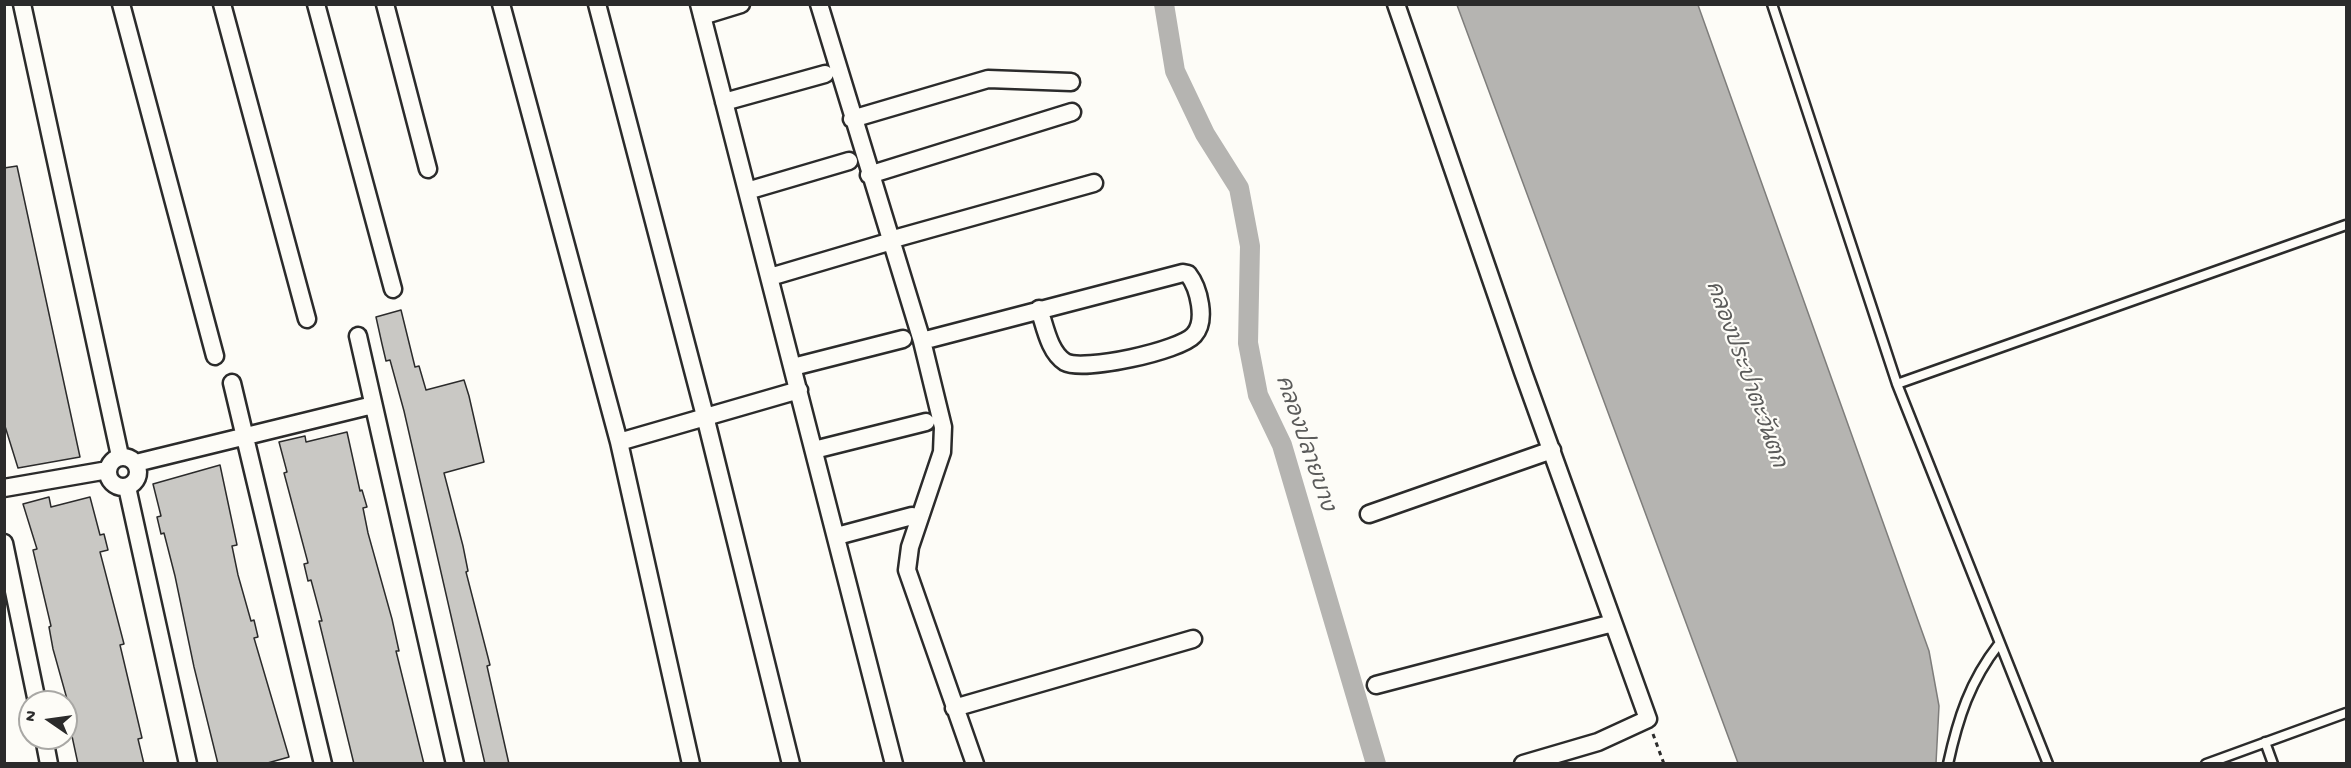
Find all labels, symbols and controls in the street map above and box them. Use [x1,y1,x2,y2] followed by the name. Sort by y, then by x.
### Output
[1698,278,1790,472] water label: คลองประปาตะวันตก
[1267,373,1339,515] water label: คลองปลายบาง
[18,690,78,750] north arrow
[21,709,42,724] text: N

